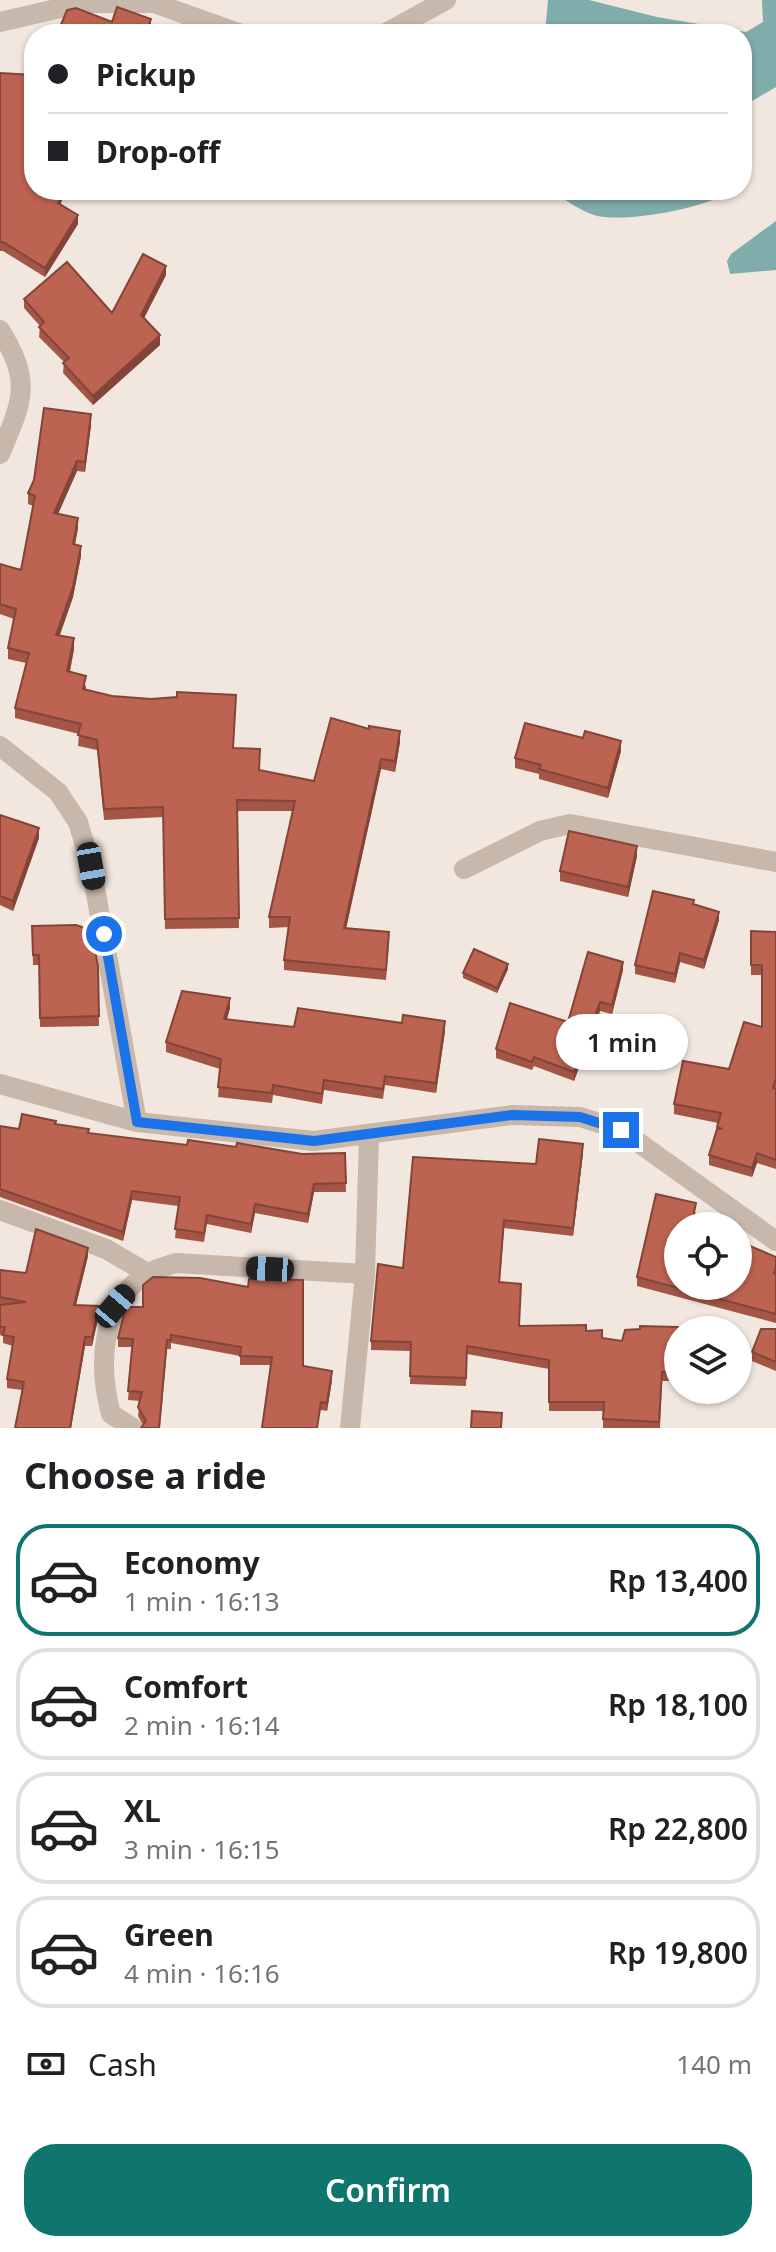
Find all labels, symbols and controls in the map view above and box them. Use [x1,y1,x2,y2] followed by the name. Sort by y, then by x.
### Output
[96,54,196,95] text: Pickup
[96,131,220,172] text: Drop-off
[75,840,107,892] car
[86,916,122,952] route start
[555,1014,687,1070] callout: 1 min
[587,1024,657,1060] text: 1 min
[603,1112,639,1148] route end
[664,1212,752,1404] map controls
[664,1212,752,1300] button: locate
[245,1256,295,1282] car
[90,1280,140,1332] car
[664,1316,752,1404] button: layers
[24,1451,266,1500] text: Choose a ride
[124,1542,260,1583] text: Economy
[28,1544,100,1616] icon: car
[608,1560,748,1601] text: Rp 13,400
[124,1583,280,1619] text: 1 min · 16:13
[124,1666,248,1707] text: Comfort
[28,1668,100,1740] icon: car
[608,1684,748,1725] text: Rp 18,100
[124,1707,280,1743] text: 2 min · 16:14
[124,1790,161,1831] text: XL
[28,1792,100,1864] icon: car
[608,1808,748,1849] text: Rp 22,800
[124,1831,280,1867] text: 3 min · 16:15
[124,1914,214,1955] text: Green
[28,1916,100,1988] icon: car
[608,1932,748,1973] text: Rp 19,800
[124,1955,280,1991] text: 4 min · 16:16
[24,2042,68,2086] icon: cash
[88,2044,157,2085] text: Cash
[676,2046,752,2082] text: 140 m
[24,2144,752,2236] button: Confirm

